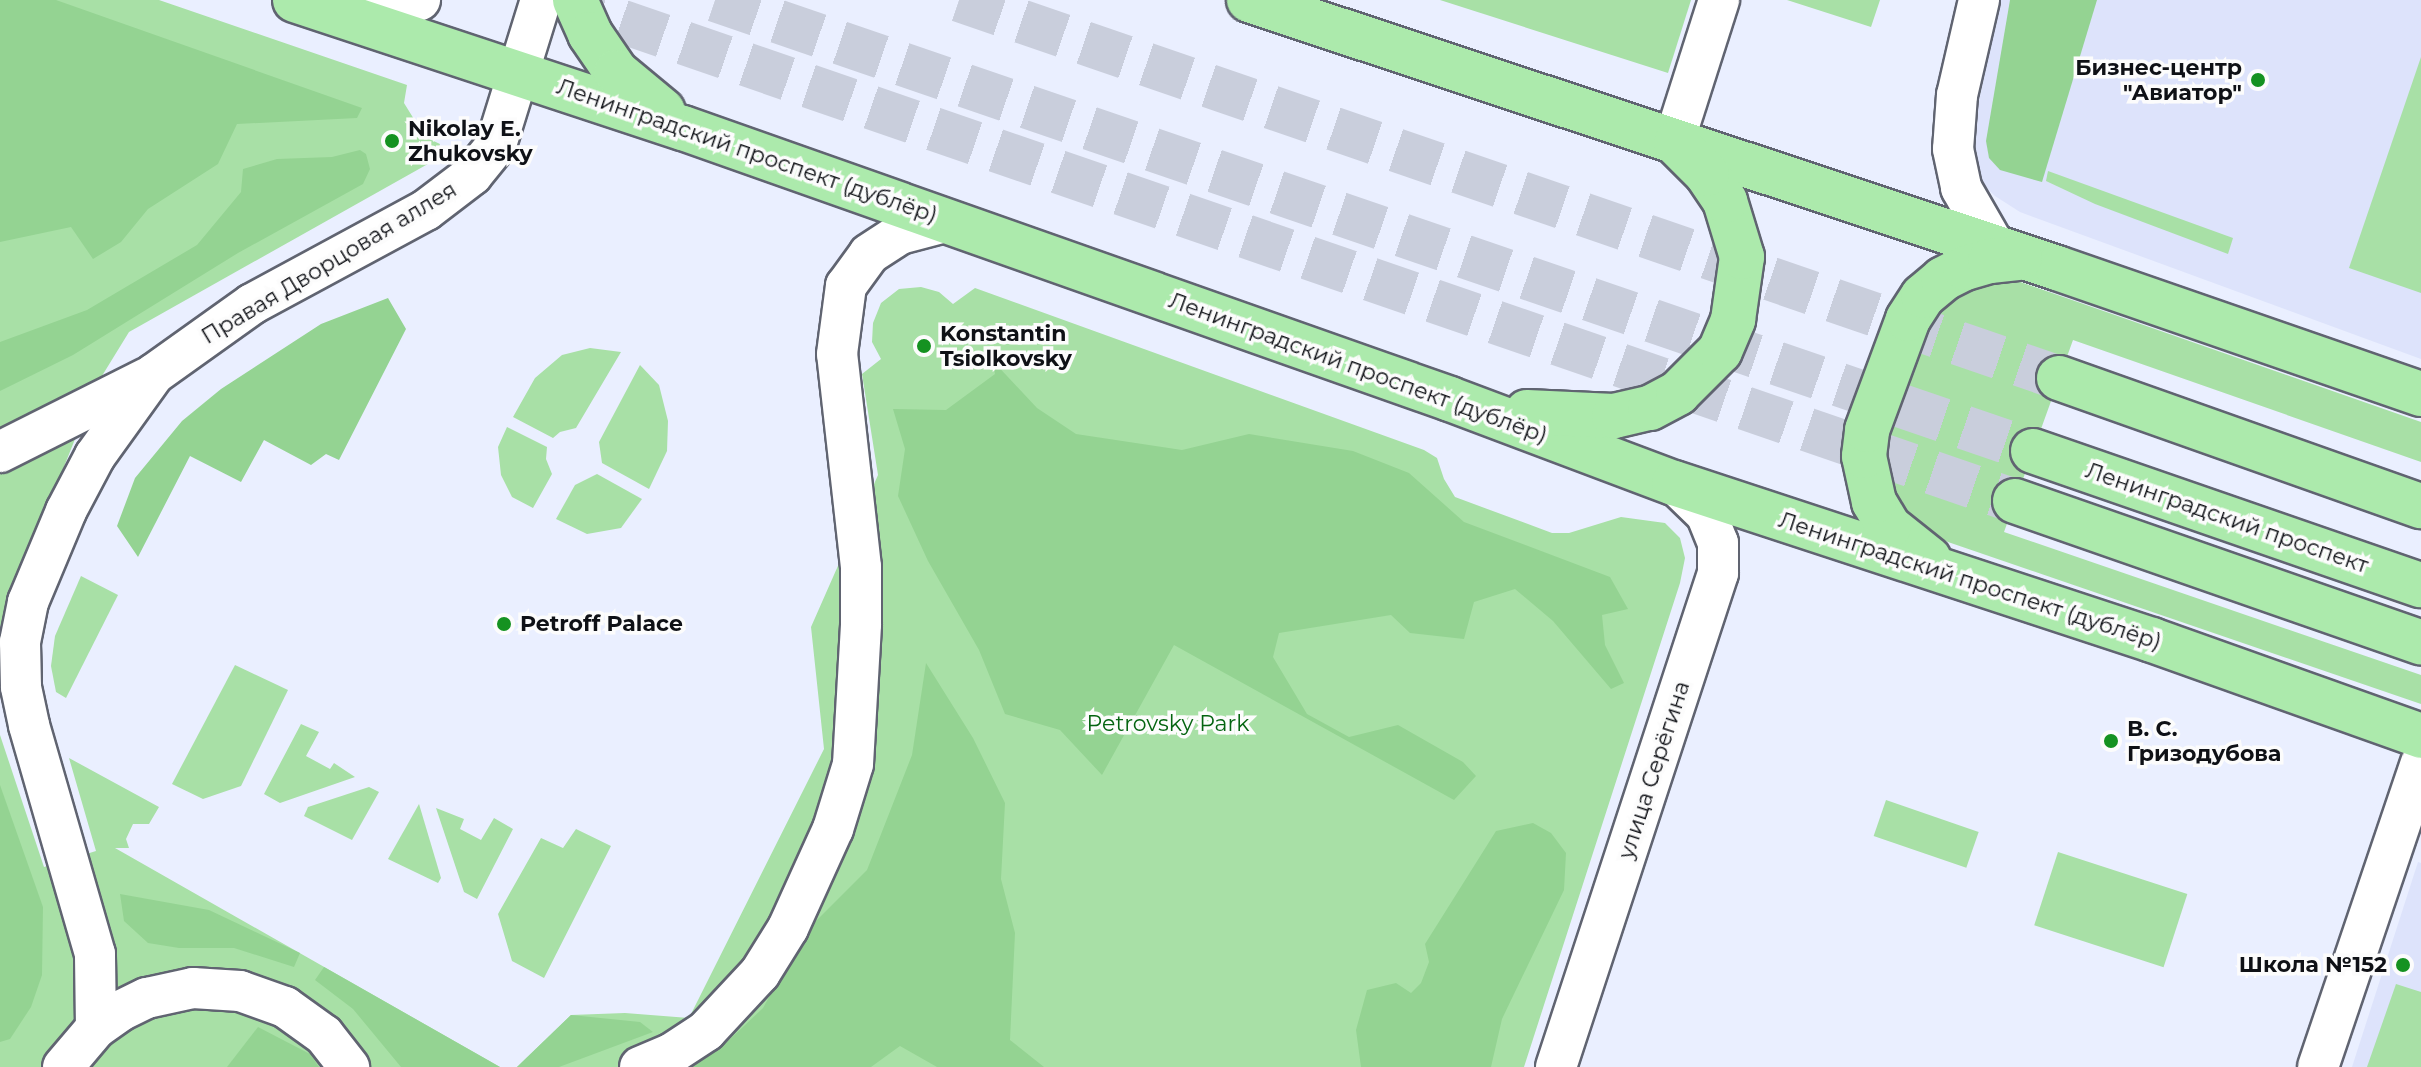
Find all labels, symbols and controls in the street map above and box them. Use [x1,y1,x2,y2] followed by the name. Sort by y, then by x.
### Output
[2075,54,2242,106] place label: Бизнес-центр "Авиатор"
[2249,71,2267,89] marker: Бизнес-центр "Авиатор"
[553,73,941,229] street label: Ленинградский проспект (дублёр)
[408,115,533,166] place label: Nikolay E. Zhukovsky
[383,132,401,150] marker: Nikolay E. Zhukovsky
[197,176,461,350] street label: Правая Дворцовая аллея
[1165,287,1551,449] street label: Ленинградский проспект (дублёр)
[940,320,1072,372] place label: Konstantin Tsiolkovsky
[915,337,933,355] marker: Konstantin Tsiolkovsky
[2082,457,2372,579] street label: Ленинградский проспект
[1775,507,2165,655] street label: Ленинградский проспект (дублёр)
[520,611,683,637] place label: Petroff Palace
[495,615,513,633] marker: Petroff Palace
[1613,678,1695,862] street label: улица Серёгина
[1087,711,1249,737] park label: Petrovsky Park
[2127,715,2281,766] place label: В. С. Гризодубова
[2102,732,2120,750] marker: В. С. Гризодубова
[2239,952,2387,978] place label: Школа №152
[2394,956,2412,974] marker: Школа №152

